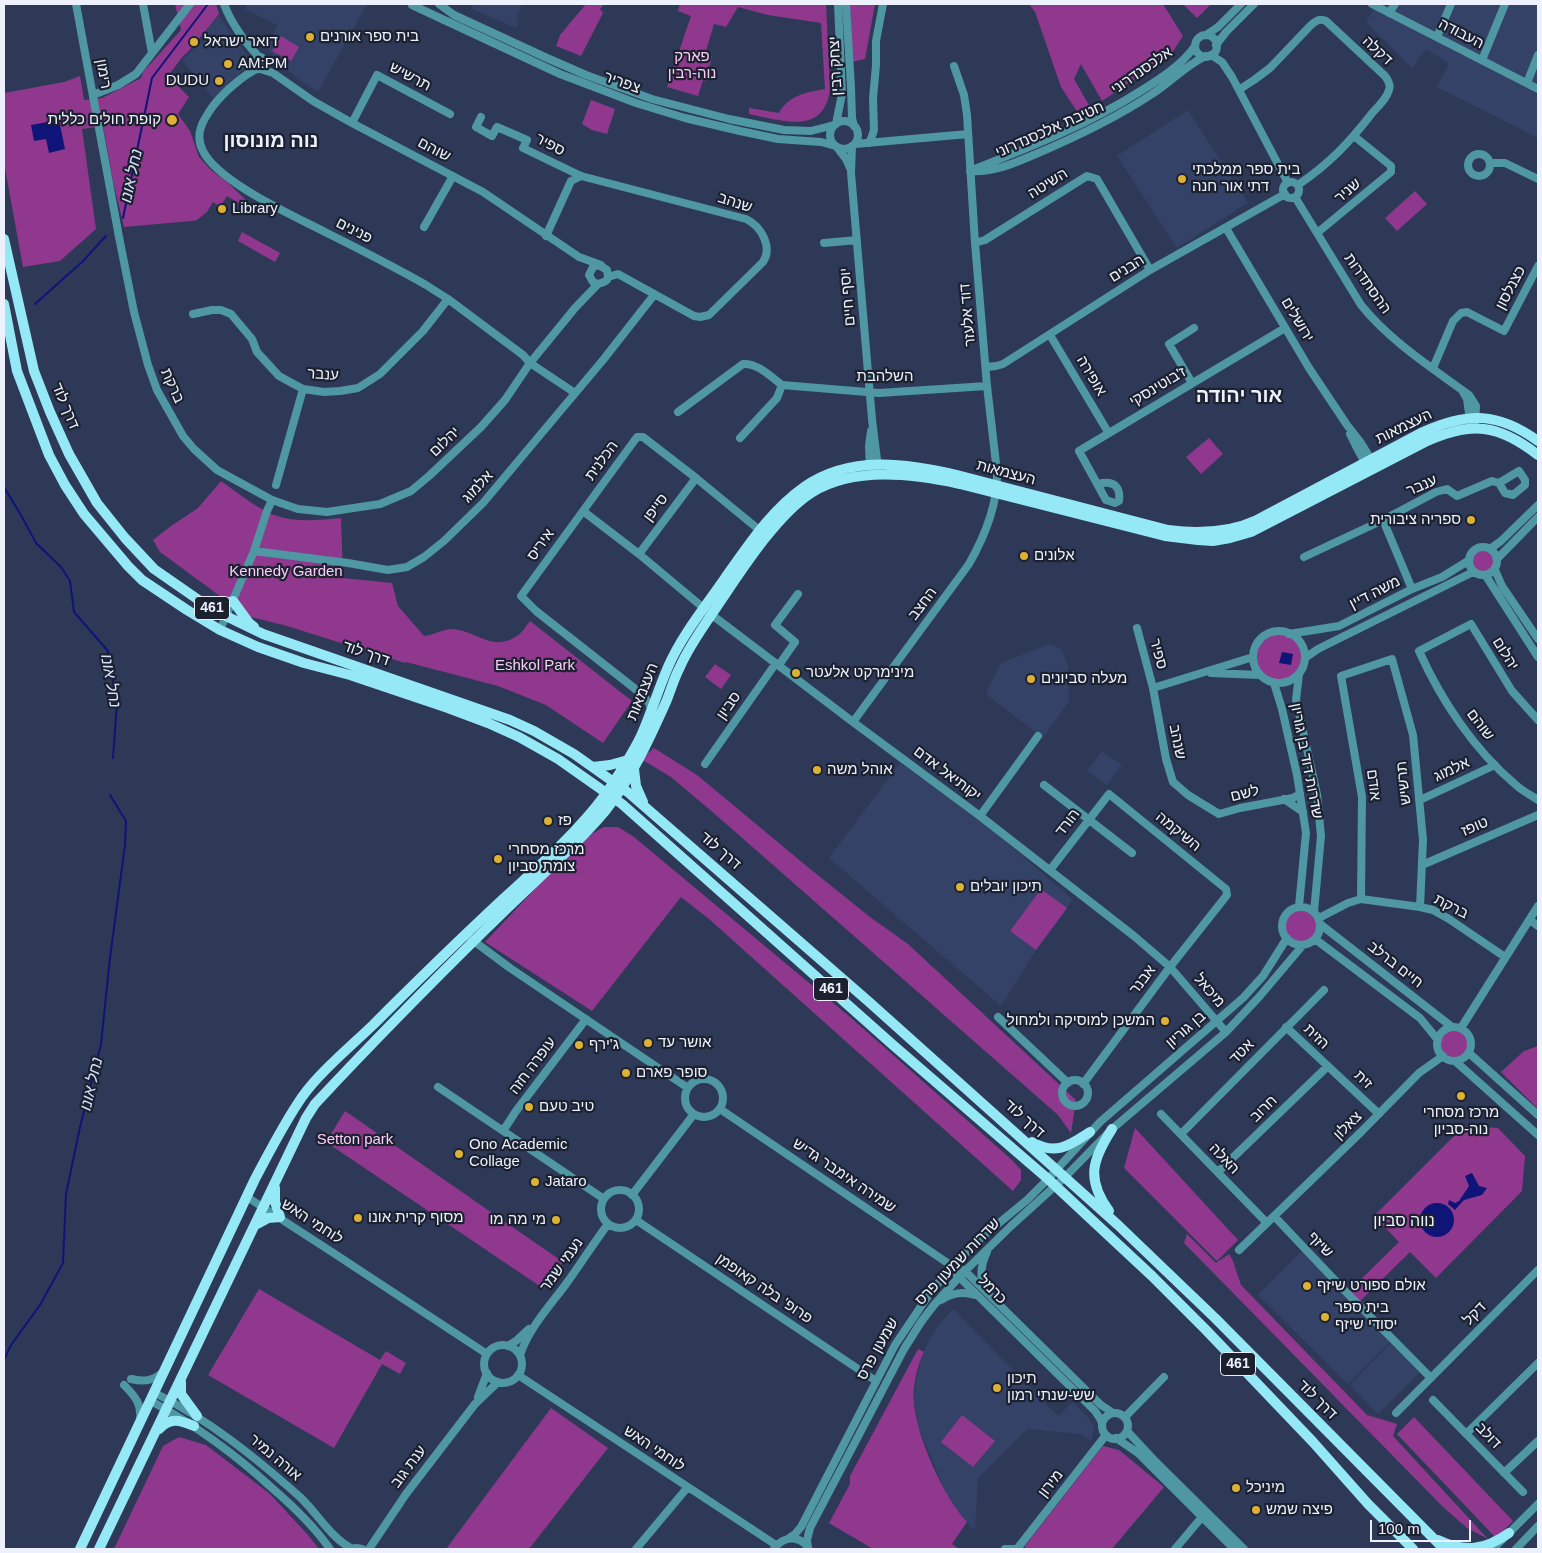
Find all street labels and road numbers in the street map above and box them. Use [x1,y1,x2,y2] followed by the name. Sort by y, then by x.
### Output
[1435,15,1487,53] street label: העבודה
[1358,33,1396,69] street label: דקלה
[825,36,847,96] street label: יצחק רבין
[1108,43,1176,99] street label: אלכסנדרוני
[92,58,114,90] street label: רימון
[386,59,434,95] street label: תרשיש
[601,68,643,98] street label: צפריר
[993,98,1107,162] street label: חטיבת אלכסנדרוני
[532,130,568,160] street label: ספיר
[415,134,453,166] street label: שוהם
[1025,165,1071,203] street label: השיטה
[1331,175,1365,207] street label: שניר
[715,189,755,217] street label: שנהב
[333,214,375,248] street label: פנינים
[1340,250,1394,318] street label: ההסתדרות
[1106,251,1148,287] street label: הבנים
[1492,263,1530,313] street label: כצנלסון
[836,267,860,327] street label: יוסף חיים
[956,283,980,347] street label: דוד אלעזר
[1277,295,1317,345] street label: ירושלים
[1072,353,1110,399] street label: אופירה
[1126,363,1190,411] street label: ז'בוטינסקי
[307,365,339,385] street label: ענבר
[156,366,188,406] street label: ברקת
[857,368,913,386] street label: השלהבת
[47,380,83,432] street label: דרך לוד
[1373,406,1435,448] street label: העצמאות
[426,423,464,461] street label: יהלום
[582,438,622,484] street label: הכלנית
[975,456,1037,490] street label: העצמאות
[459,467,497,507] street label: אלמוג
[1404,472,1440,500] street label: ענבר
[640,490,672,526] street label: סייפן
[524,526,558,564] street label: איריס
[1347,573,1403,613] street label: משה דיין
[905,584,941,624] street label: החצב
[194,596,230,620] road number: 461
[1488,634,1522,674] street label: יהלום
[1145,637,1171,671] street label: ספיר
[340,638,392,670] street label: דרך לוד
[623,661,663,723] street label: העצמאות
[713,688,745,724] street label: סביון
[1286,702,1326,820] street label: שדרות דוד בן גוריון
[1462,706,1498,744] street label: שוהם
[1165,723,1189,761] street label: שנהב
[910,743,984,805] street label: יקותיאל אדם
[1431,754,1473,786] street label: אלמוג
[1393,760,1415,806] street label: תרשיש
[1362,768,1384,802] street label: אודם
[1229,782,1261,806] street label: לשם
[1052,806,1084,840] street label: הורד
[1152,808,1204,856] street label: השיקמה
[1459,813,1491,841] street label: טופז
[696,828,744,874] street label: דרך לוד
[1431,891,1471,923] street label: ברקת
[1364,938,1426,992] street label: חיים ברלב
[1126,962,1160,998] street label: אבנר
[1189,970,1229,1012] street label: מיכאל
[814,978,848,1001] road number: 461
[1162,1008,1210,1052] street label: בן גוריון
[1300,1021,1332,1053] street label: הזית
[506,1034,560,1098] street label: עופרה חזה
[1226,1036,1258,1068] street label: אטד
[1350,1067,1376,1093] street label: זית
[1247,1092,1281,1126] street label: חרוב
[1000,1096,1048,1142] street label: דרך לוד
[1330,1108,1366,1144] street label: צאלון
[789,1135,899,1217] street label: שמירה אימבר גדיש
[1205,1140,1243,1178] street label: האלה
[278,1195,346,1249] street label: לוחמי האש
[912,1215,1004,1309] street label: שדרות שמעון פרס
[1304,1228,1336,1262] street label: שיזף
[537,1235,587,1295] street label: נעמי שמר
[712,1250,816,1328] street label: פרופ' בלה קאופמן
[974,1272,1010,1308] street label: כרמל
[1460,1299,1490,1329] street label: דקל
[854,1315,902,1383] street label: שמעון פרס
[1220,1352,1256,1376] road number: 461
[1294,1377,1340,1423] street label: דרך לוד
[1472,1419,1504,1453] street label: דולב
[620,1422,688,1476] street label: לוחמי האש
[245,1431,305,1485] street label: אורה נמיר
[387,1442,431,1492] street label: ענת גוב
[1035,1467,1067,1501] street label: מירון

